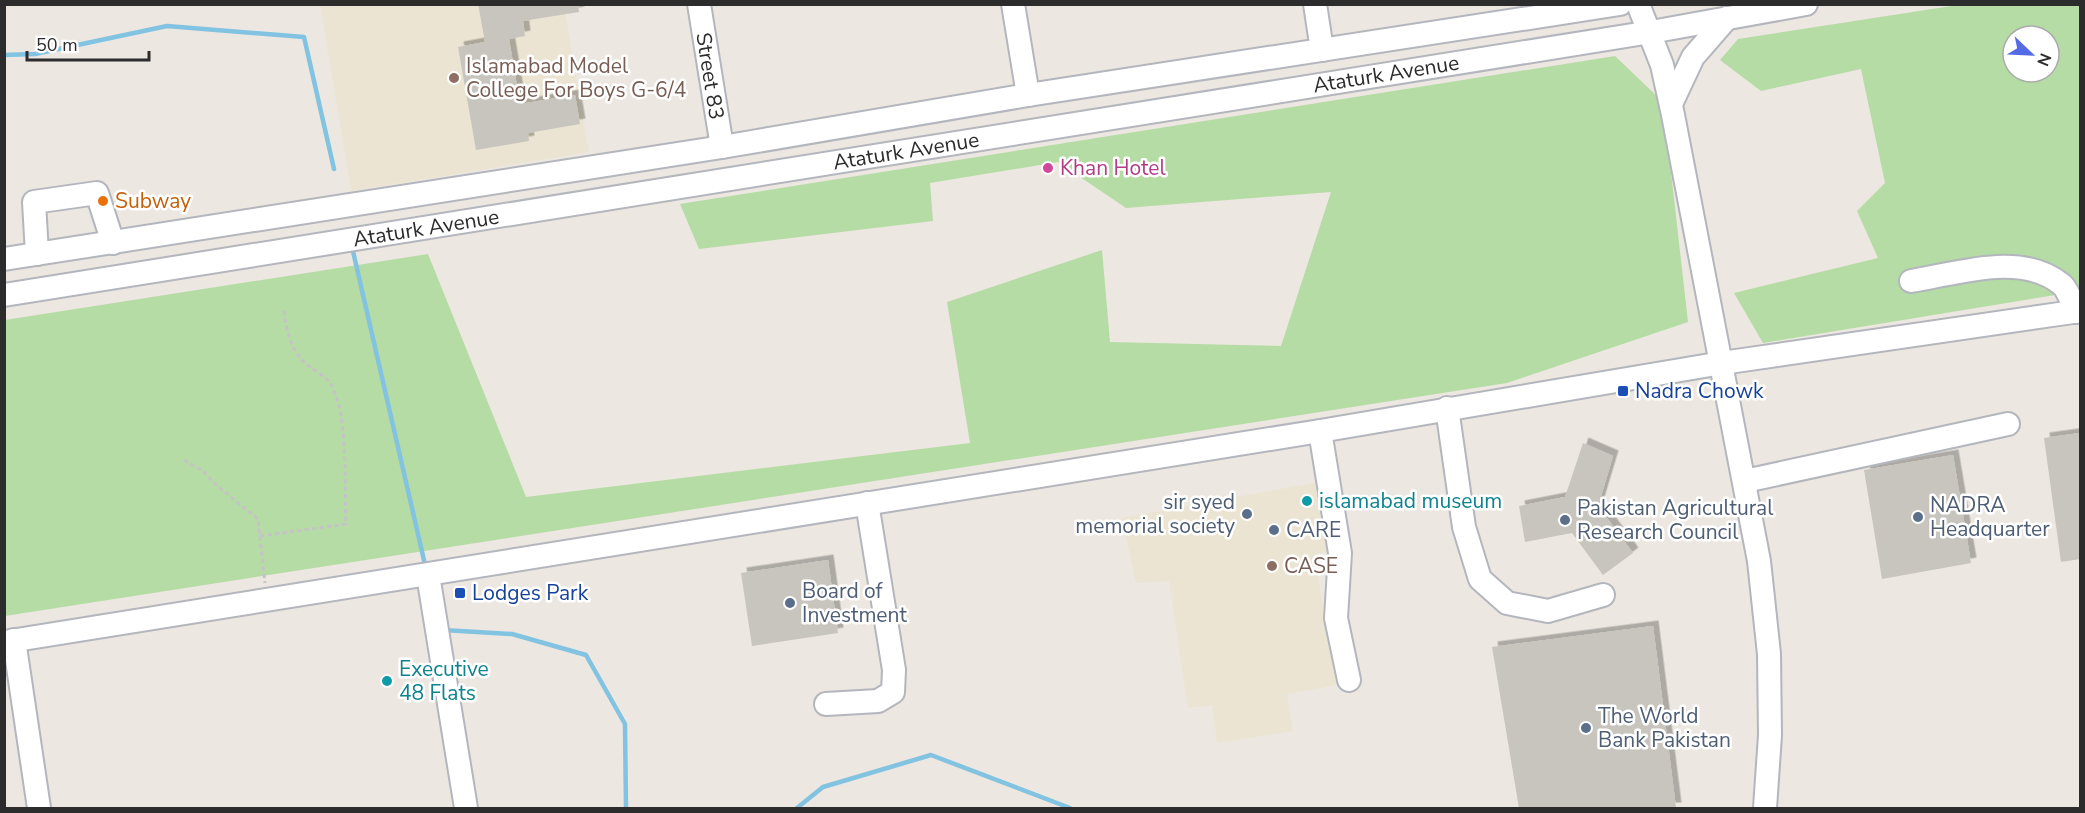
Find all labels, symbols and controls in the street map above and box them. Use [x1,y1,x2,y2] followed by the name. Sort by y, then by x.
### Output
[27,24,148,62] scale bar
[2001,24,2061,84] north arrow
[689,30,731,122] street label: Street 83
[36,33,78,57] text: 50 m
[1311,49,1461,99] street label: Ataturk Avenue
[2031,50,2056,69] text: N
[466,52,686,104] place label: Islamabad Model College For Boys G-6/4
[447,71,461,85] marker: Islamabad Model College For Boys G-6/4
[831,126,981,176] street label: Ataturk Avenue
[1060,154,1166,182] place label: Khan Hotel
[1041,161,1055,175] marker: Khan Hotel
[115,187,191,215] place label: Subway
[96,194,110,208] marker: Subway
[351,203,501,253] street label: Ataturk Avenue
[1635,377,1764,405] place label: Nadra Chowk
[1616,384,1630,398] marker: Nadra Chowk
[1319,487,1502,515] place label: islamabad museum
[1075,488,1235,540] place label: sir syed memorial society
[1930,491,2050,543] place label: NADRA Headquarter
[1300,494,1314,508] marker: islamabad museum
[1577,494,1774,546] place label: Pakistan Agricultural Research Council
[1240,507,1254,521] marker: sir syed memorial society
[1911,510,1925,524] marker: NADRA Headquarter
[1558,513,1572,527] marker: Pakistan Agricultural Research Council
[1286,516,1341,544] place label: CARE
[1267,523,1281,537] marker: CARE
[1284,552,1338,580] place label: CASE
[1265,559,1279,573] marker: CASE
[802,577,907,629] place label: Board of Investment
[472,579,589,607] place label: Lodges Park
[453,586,467,600] marker: Lodges Park
[783,596,797,610] marker: Board of Investment
[399,655,489,707] place label: Executive 48 Flats
[380,674,394,688] marker: Executive 48 Flats
[1598,702,1731,754] place label: The World Bank Pakistan
[1579,721,1593,735] marker: The World Bank Pakistan

